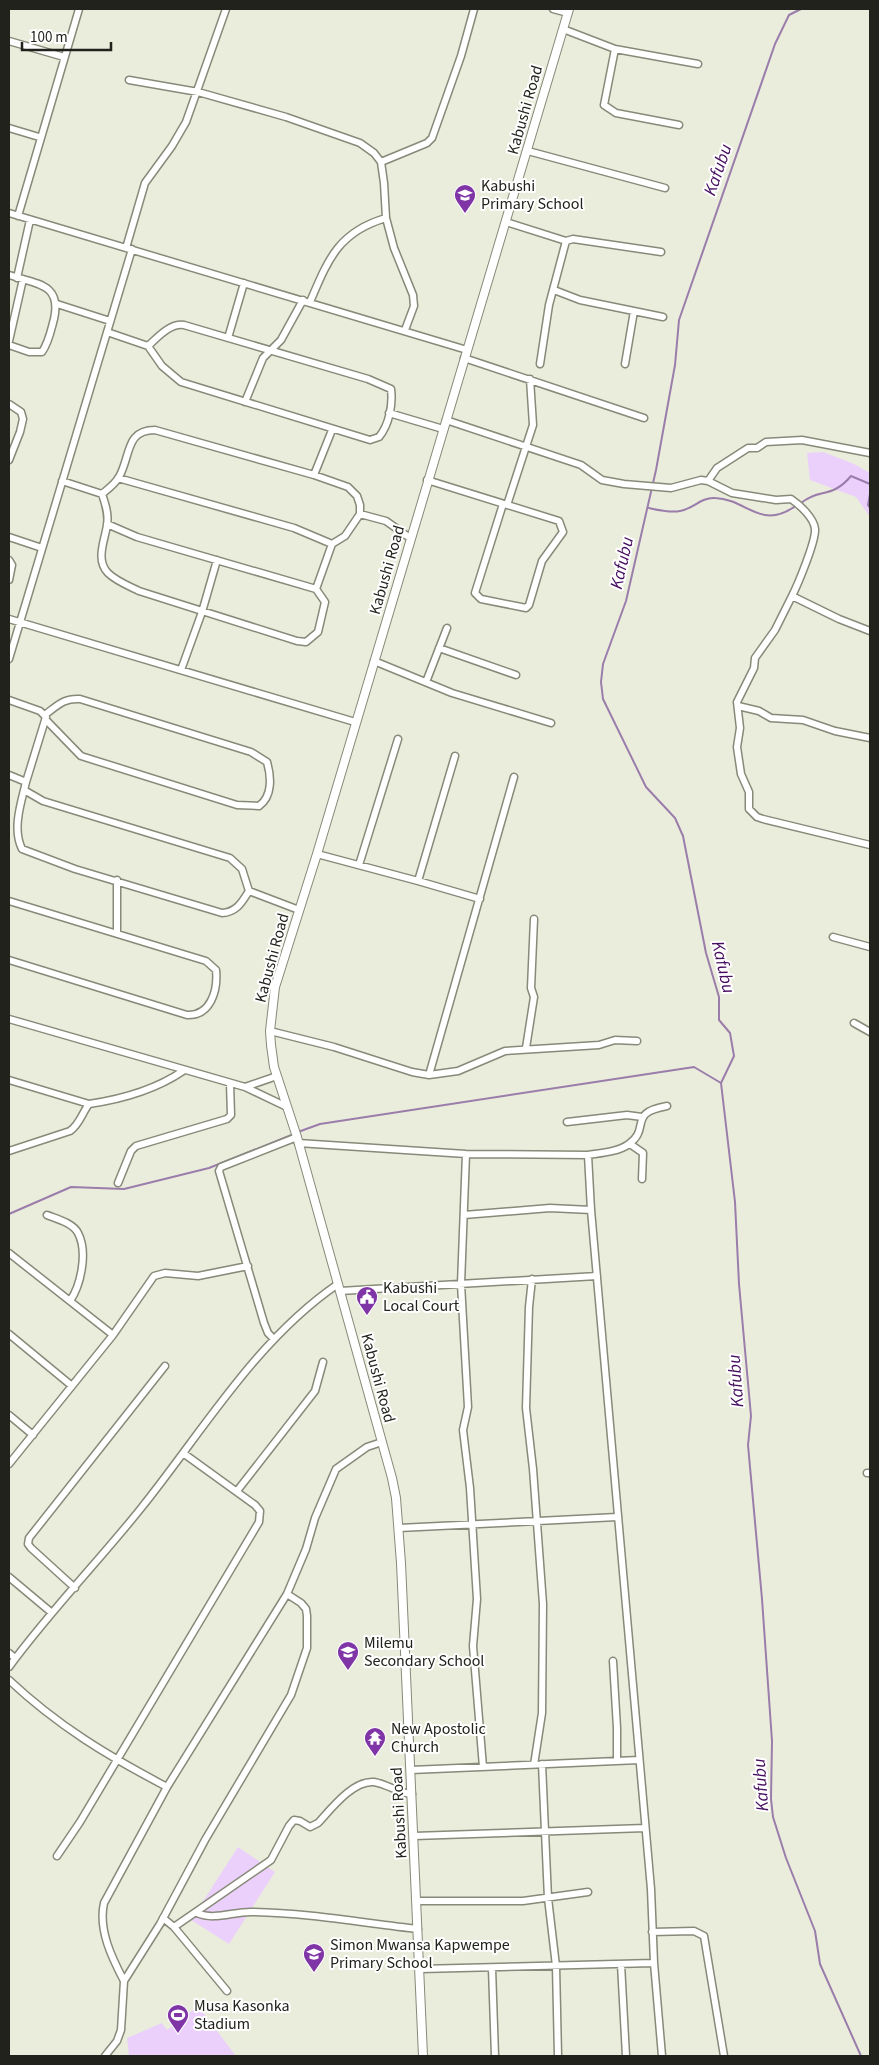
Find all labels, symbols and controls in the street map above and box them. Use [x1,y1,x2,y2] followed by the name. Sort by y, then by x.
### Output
[22,20,111,52] scale bar
[30,27,68,48] text: 100 m
[502,63,548,157] street label: Kabushi Road
[698,141,738,199] water label: Kafubu
[481,175,583,215] place label: Kabushi Primary School
[453,183,477,214] school or university icon: Kabushi Primary School
[364,523,410,617] street label: Kabushi Road
[604,534,640,592] water label: Kafubu
[249,911,295,1005] street label: Kabushi Road
[705,938,741,996] water label: Kafubu
[383,1277,460,1317] place label: Kabushi Local Court
[355,1285,379,1316] public building icon: Kabushi Local Court
[355,1331,401,1425] street label: Kabushi Road
[722,1354,750,1408] water label: Kafubu
[364,1632,484,1672] place label: Milemu Secondary School
[336,1640,360,1671] school or university icon: Milemu Secondary School
[391,1718,486,1758] place label: New Apostolic Church
[363,1726,387,1757] temple icon: New Apostolic Church
[747,1758,775,1812] water label: Kafubu
[386,1767,412,1859] street label: Kabushi Road
[330,1934,510,1974] place label: Simon Mwansa Kapwempe Primary School
[302,1942,326,1973] school or university icon: Simon Mwansa Kapwempe Primary School
[194,1995,290,2035] place label: Musa Kasonka Stadium
[166,2003,190,2034] sports icon: Musa Kasonka Stadium

